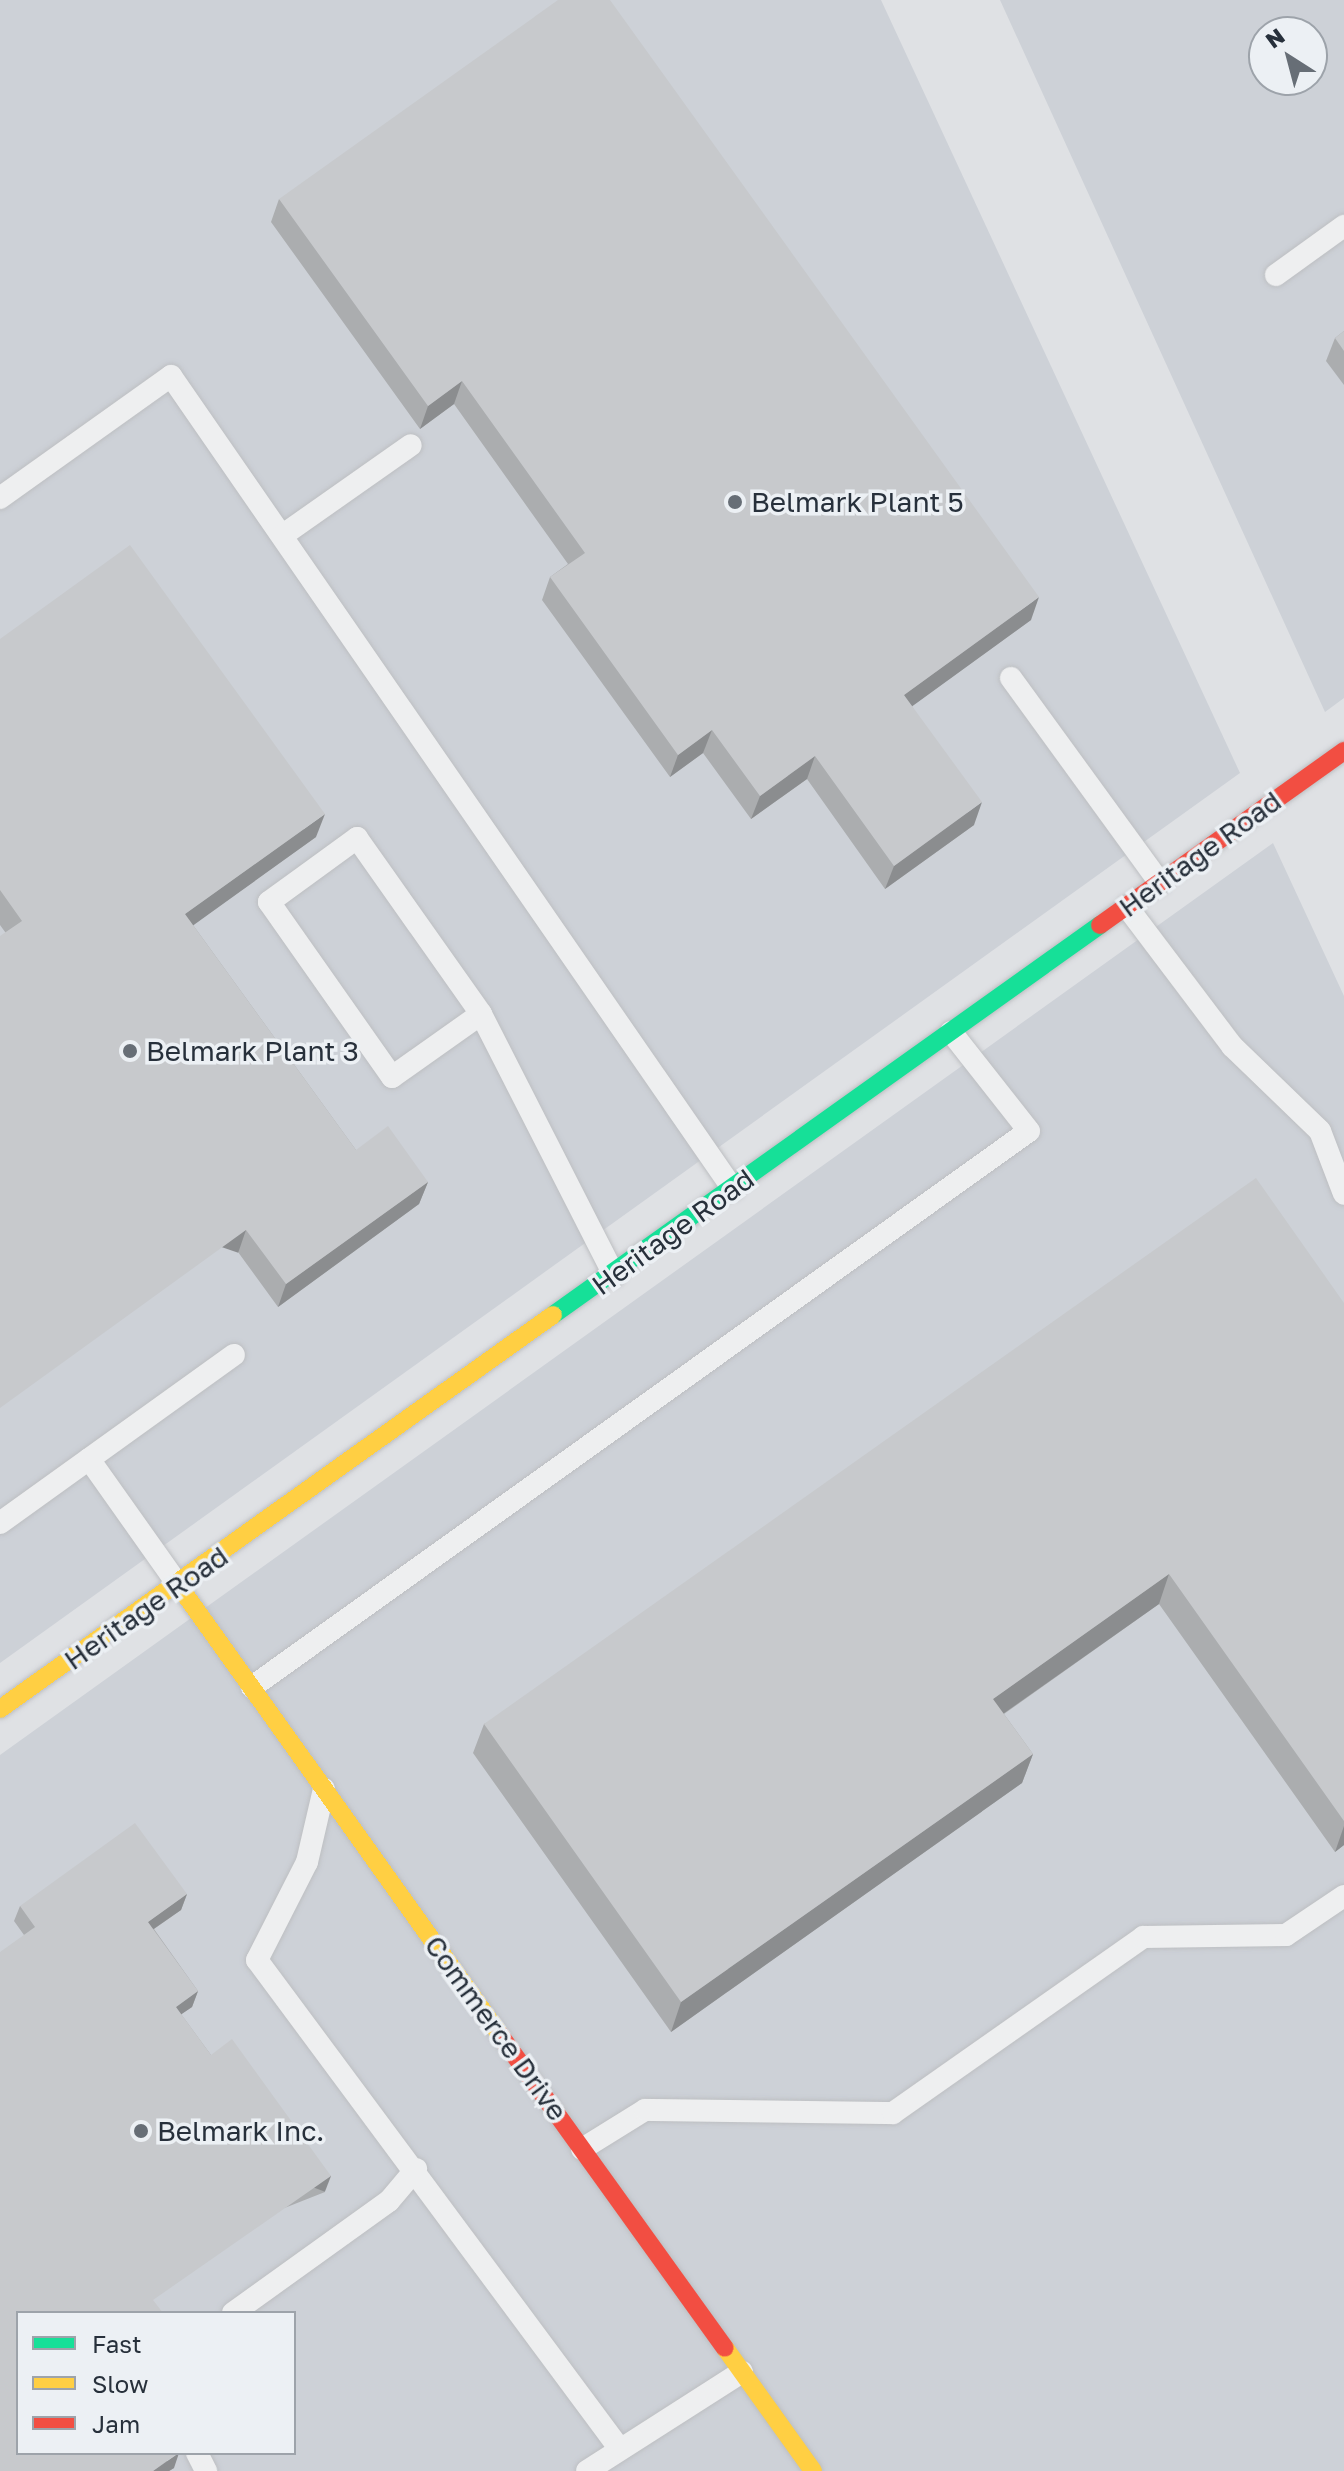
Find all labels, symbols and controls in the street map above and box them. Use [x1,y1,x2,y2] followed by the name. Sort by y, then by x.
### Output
[1248,16,1328,96] north arrow
[1260,22,1289,54] text: N
[751,485,964,519] place label: Belmark Plant 5
[726,493,744,511] marker: Belmark Plant 5
[1112,784,1288,924] street label: Heritage Road
[146,1034,359,1068] place label: Belmark Plant 3
[121,1042,139,1060] marker: Belmark Plant 3
[585,1162,761,1302] street label: Heritage Road
[58,1539,234,1677] street label: Heritage Road
[418,1929,574,2127] street label: Commerce Drive
[157,2114,324,2148] place label: Belmark Inc.
[132,2122,150,2140] marker: Belmark Inc.
[16,2311,296,2455] legend
[92,2329,142,2358] text: Fast
[92,2369,148,2398] text: Slow
[92,2409,140,2438] text: Jam

